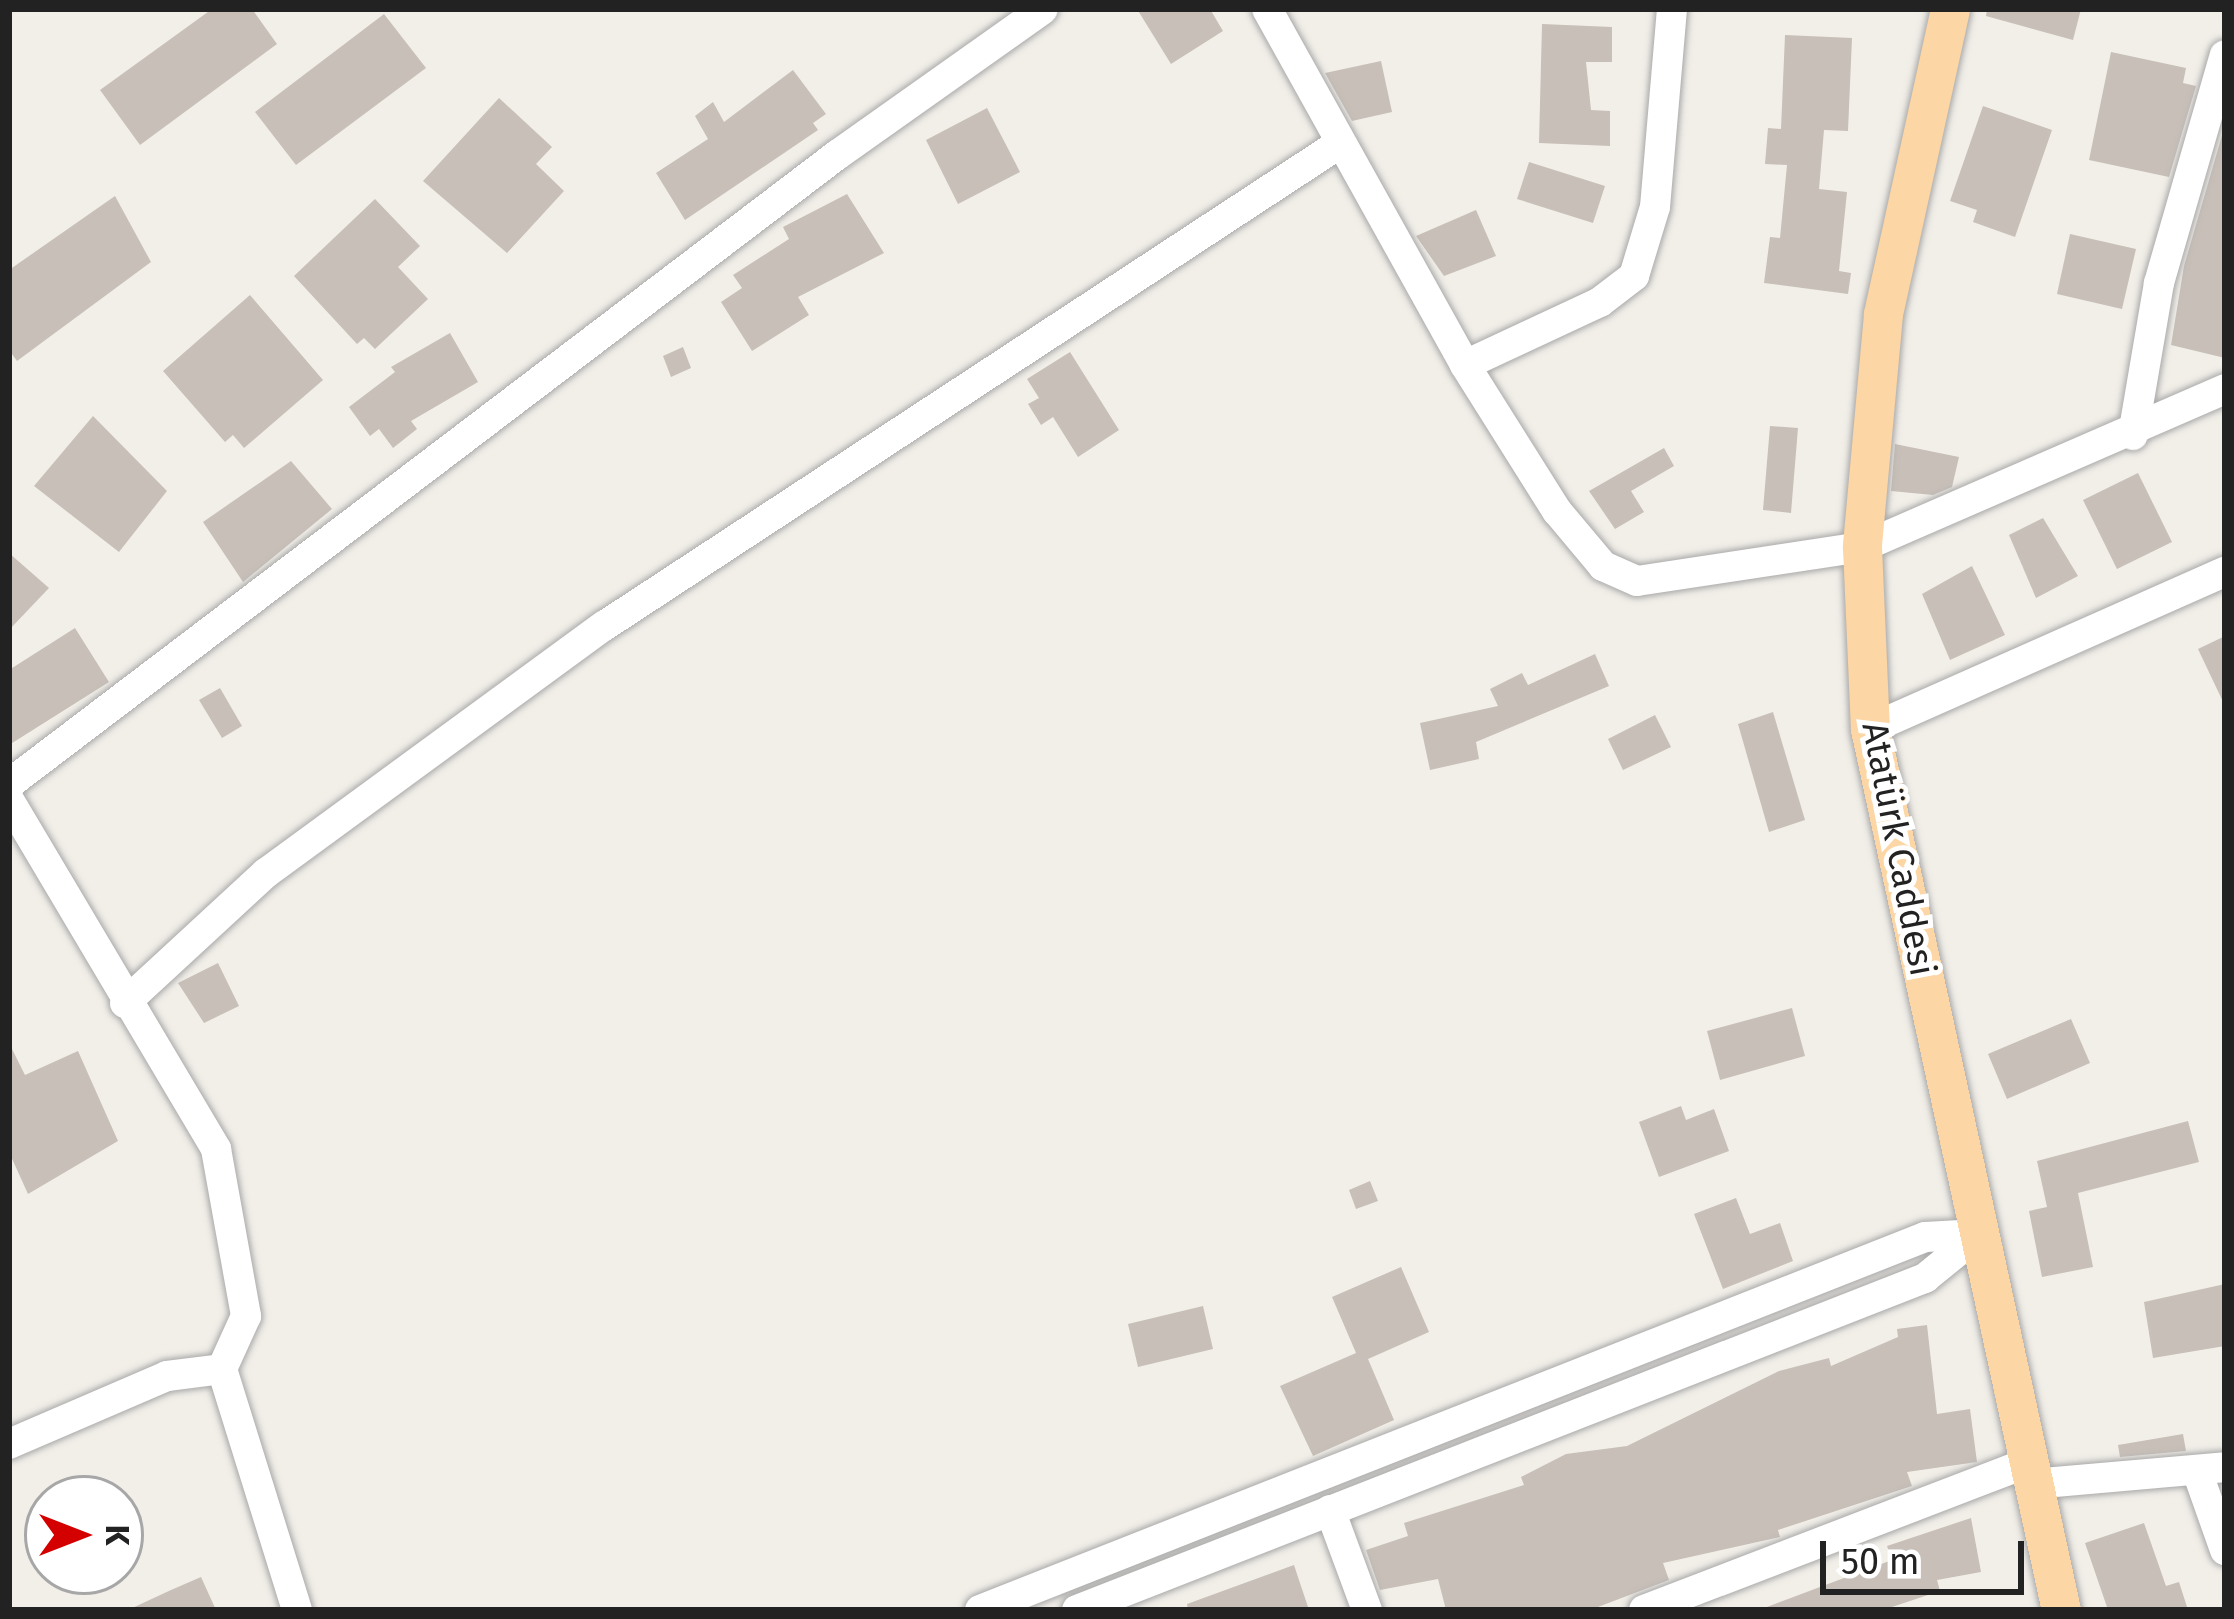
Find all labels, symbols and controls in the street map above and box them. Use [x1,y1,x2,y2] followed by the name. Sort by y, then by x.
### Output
[1852,718,1944,980] street label: Atatürk Caddesi
[24,1475,144,1595] north arrow
[1826,1517,2030,1591] scale bar
[97,1525,137,1545] text: K
[1841,1540,1920,1584] text: 50 m

